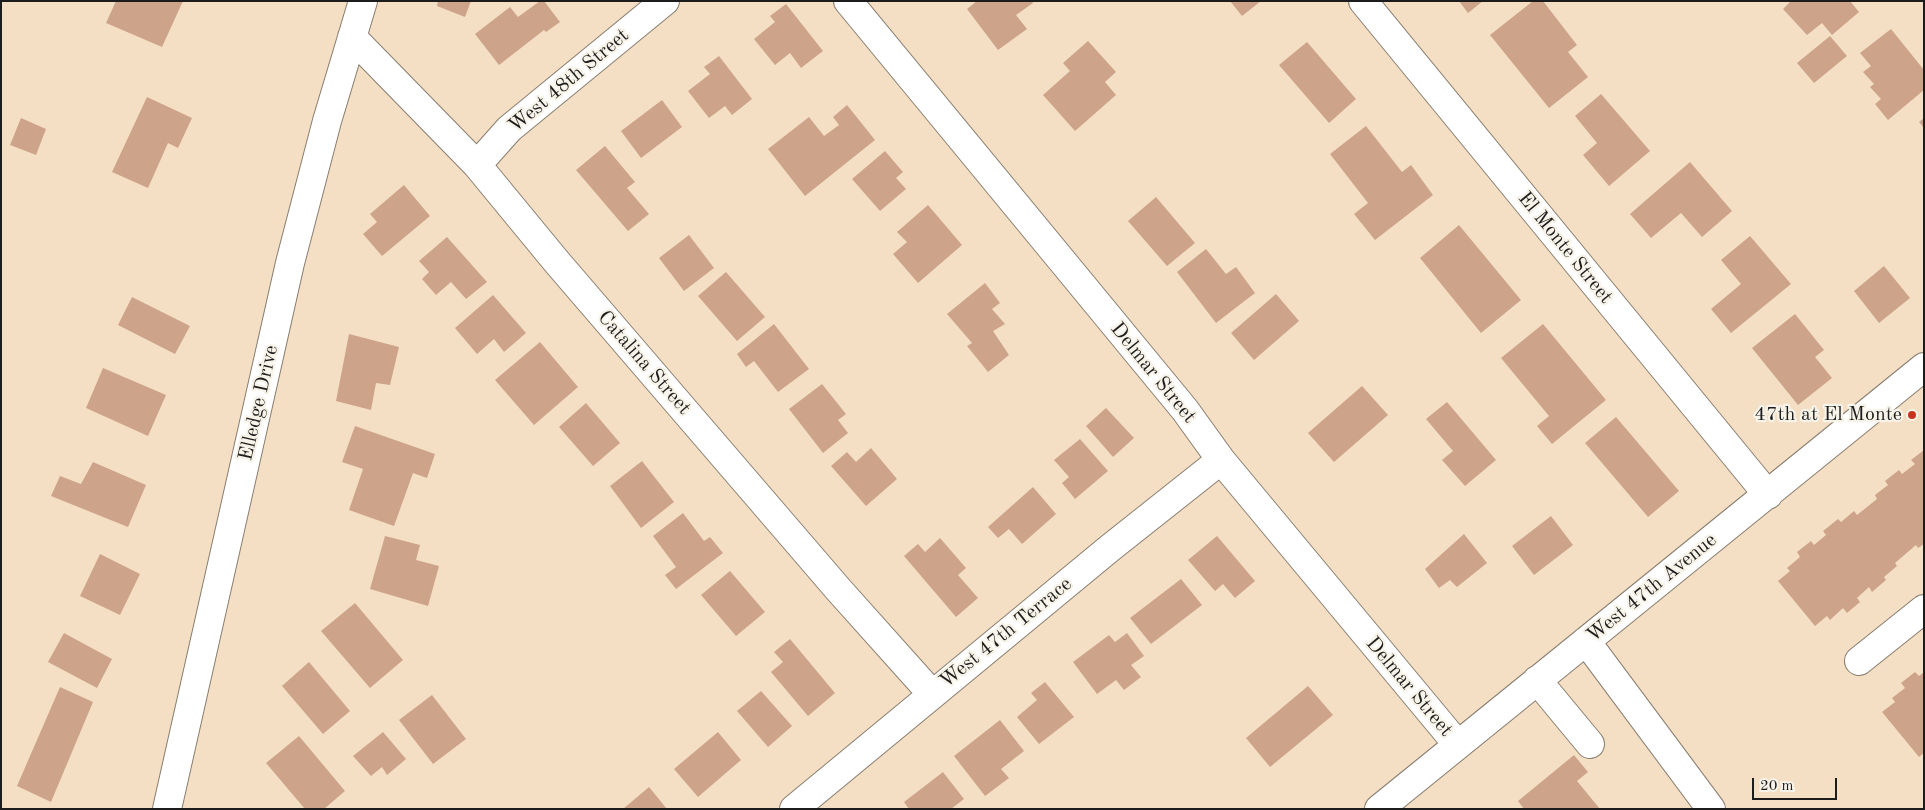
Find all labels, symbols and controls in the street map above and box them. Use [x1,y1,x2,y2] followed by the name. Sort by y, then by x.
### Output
[504,24,634,138] street label: West 48th Street
[1513,187,1617,309] street label: El Monte Street
[592,306,696,420] street label: Catalina Street
[1105,318,1201,428] street label: Delmar Street
[234,343,284,463] street label: Elledge Drive
[1754,403,1902,427] place label: 47th at El Monte
[1906,409,1918,421] marker: 47th at El Monte
[1582,528,1722,648] street label: West 47th Avenue
[935,572,1077,694] street label: West 47th Terrace
[1360,632,1458,742] street label: Delmar Street
[1755,768,1840,800] scale bar
[1760,779,1794,794] text: 20 m

